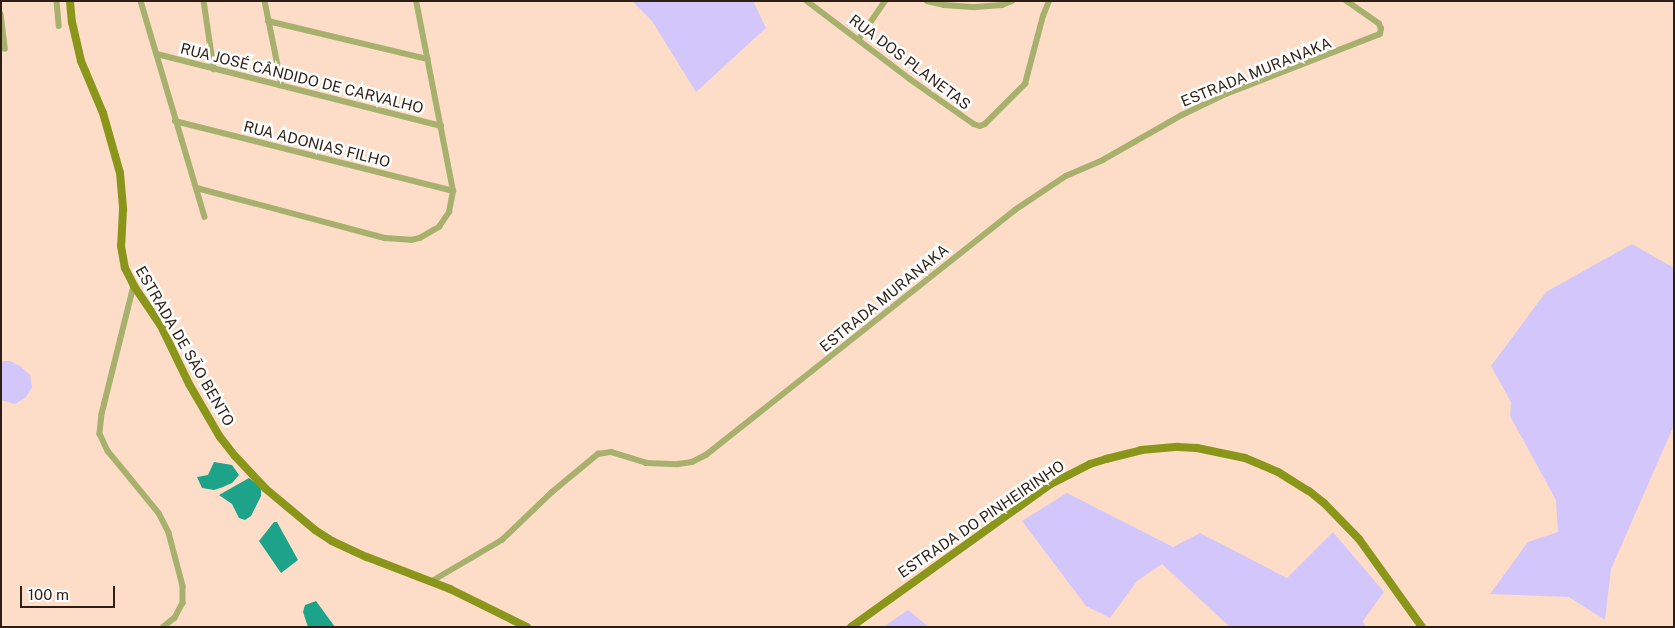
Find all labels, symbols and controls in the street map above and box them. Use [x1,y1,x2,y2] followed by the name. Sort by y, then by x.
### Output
[846,11,974,113] street label: RUA DOS PLANETAS
[1178,34,1334,110] street label: ESTRADA MURANAKA
[179,39,425,117] street label: RUA JOSÉ CÂNDIDO DE CARVALHO
[242,117,392,171] street label: RUA ADONIAS FILHO
[816,240,952,356] street label: ESTRADA MURANAKA
[132,263,238,429] street label: ESTRADA DE SÃO BENTO
[894,457,1068,581] street label: ESTRADA DO PINHEIRINHO
[22,576,118,608] scale bar
[28,586,69,603] text: 100 m

